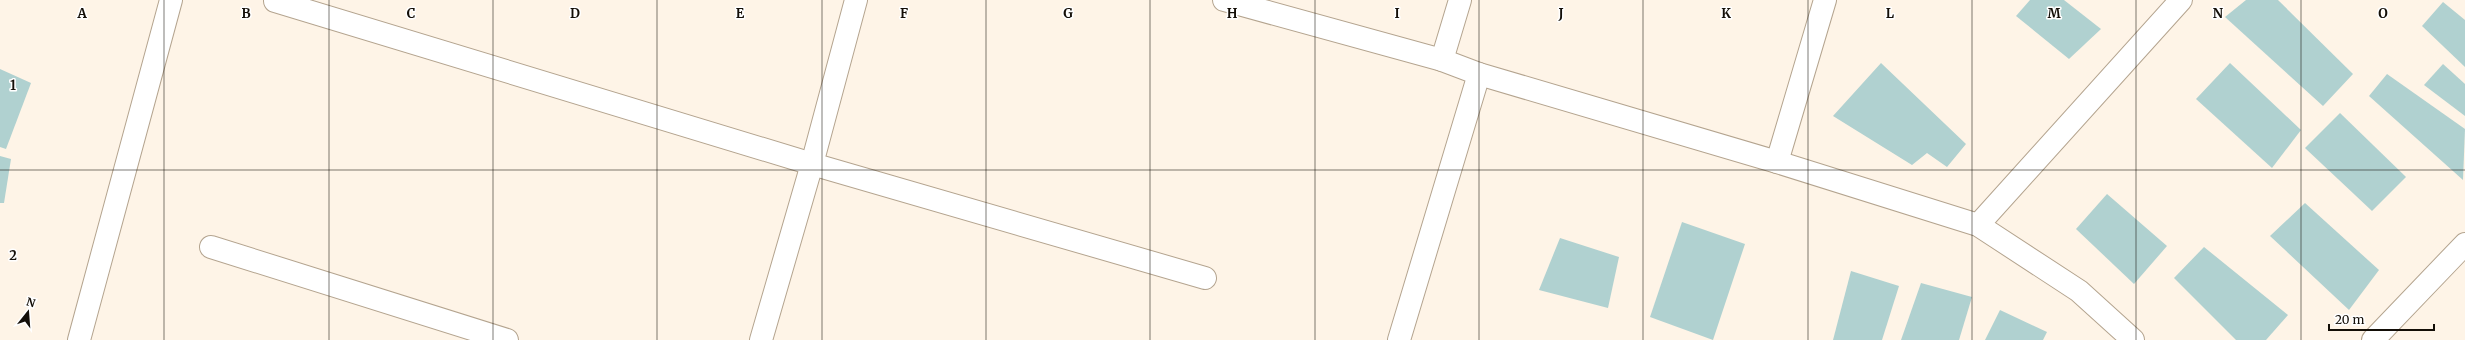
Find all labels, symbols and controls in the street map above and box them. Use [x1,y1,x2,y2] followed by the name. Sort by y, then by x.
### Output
[76,5,87,22] text: A
[241,5,251,22] text: B
[407,5,416,22] text: C
[570,5,580,22] text: D
[736,5,745,22] text: E
[900,5,908,22] text: F
[1063,5,1073,22] text: G
[1227,5,1238,22] text: H
[1394,5,1400,22] text: I
[1557,5,1564,22] text: J
[1721,5,1731,22] text: K
[1886,5,1895,22] text: L
[2047,5,2061,22] text: M
[2213,5,2224,22] text: N
[2378,5,2388,22] text: O
[10,77,16,94] text: 1
[9,247,17,264] text: 2
[8,292,48,332] north arrow
[25,294,37,310] text: N
[2329,306,2434,332] scale bar
[2335,312,2364,327] text: 20 m

